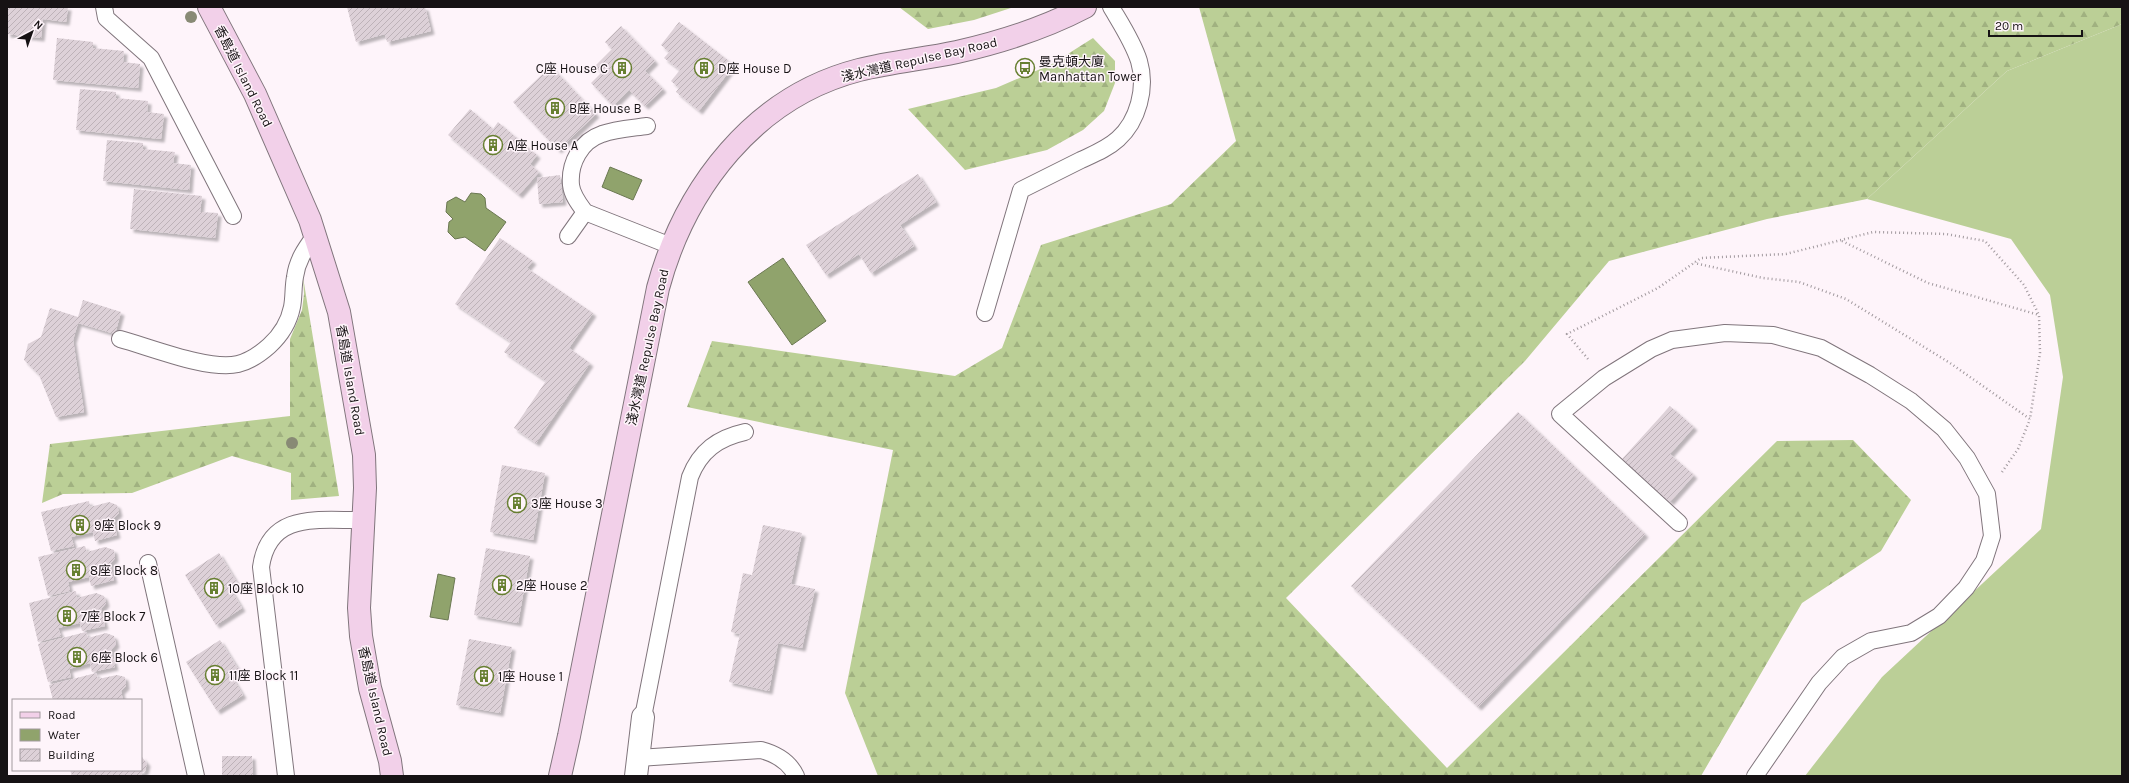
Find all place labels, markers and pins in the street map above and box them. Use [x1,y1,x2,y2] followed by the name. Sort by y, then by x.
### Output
[1039,54,1142,84] place label: 曼克頓大廈 Manhattan Tower
[611,57,633,79] building icon: C座 House C
[693,57,715,79] building icon: D座 House D
[1014,57,1036,79] bus stop icon: 曼克頓大廈 Manhattan Tower
[536,61,608,76] place label: C座 House C
[718,61,792,76] place label: D座 House D
[544,97,566,119] building icon: B座 House B
[569,101,642,116] place label: B座 House B
[482,134,504,156] building icon: A座 House A
[507,138,579,153] place label: A座 House A
[506,492,528,514] building icon: 3座 House 3
[531,496,603,511] place label: 3座 House 3
[69,514,91,536] building icon: 9座 Block 9
[94,518,161,533] place label: 9座 Block 9
[65,559,87,581] building icon: 8座 Block 8
[90,563,158,578] place label: 8座 Block 8
[491,574,513,596] building icon: 2座 House 2
[203,577,225,599] building icon: 10座 Block 10
[516,578,587,593] place label: 2座 House 2
[228,581,304,596] place label: 10座 Block 10
[56,605,78,627] building icon: 7座 Block 7
[81,609,145,624] place label: 7座 Block 7
[66,646,88,668] building icon: 6座 Block 6
[91,650,158,665] place label: 6座 Block 6
[204,664,226,686] building icon: 11座 Block 11
[473,665,495,687] building icon: 1座 House 1
[229,668,298,683] place label: 11座 Block 11
[498,669,563,684] place label: 1座 House 1

